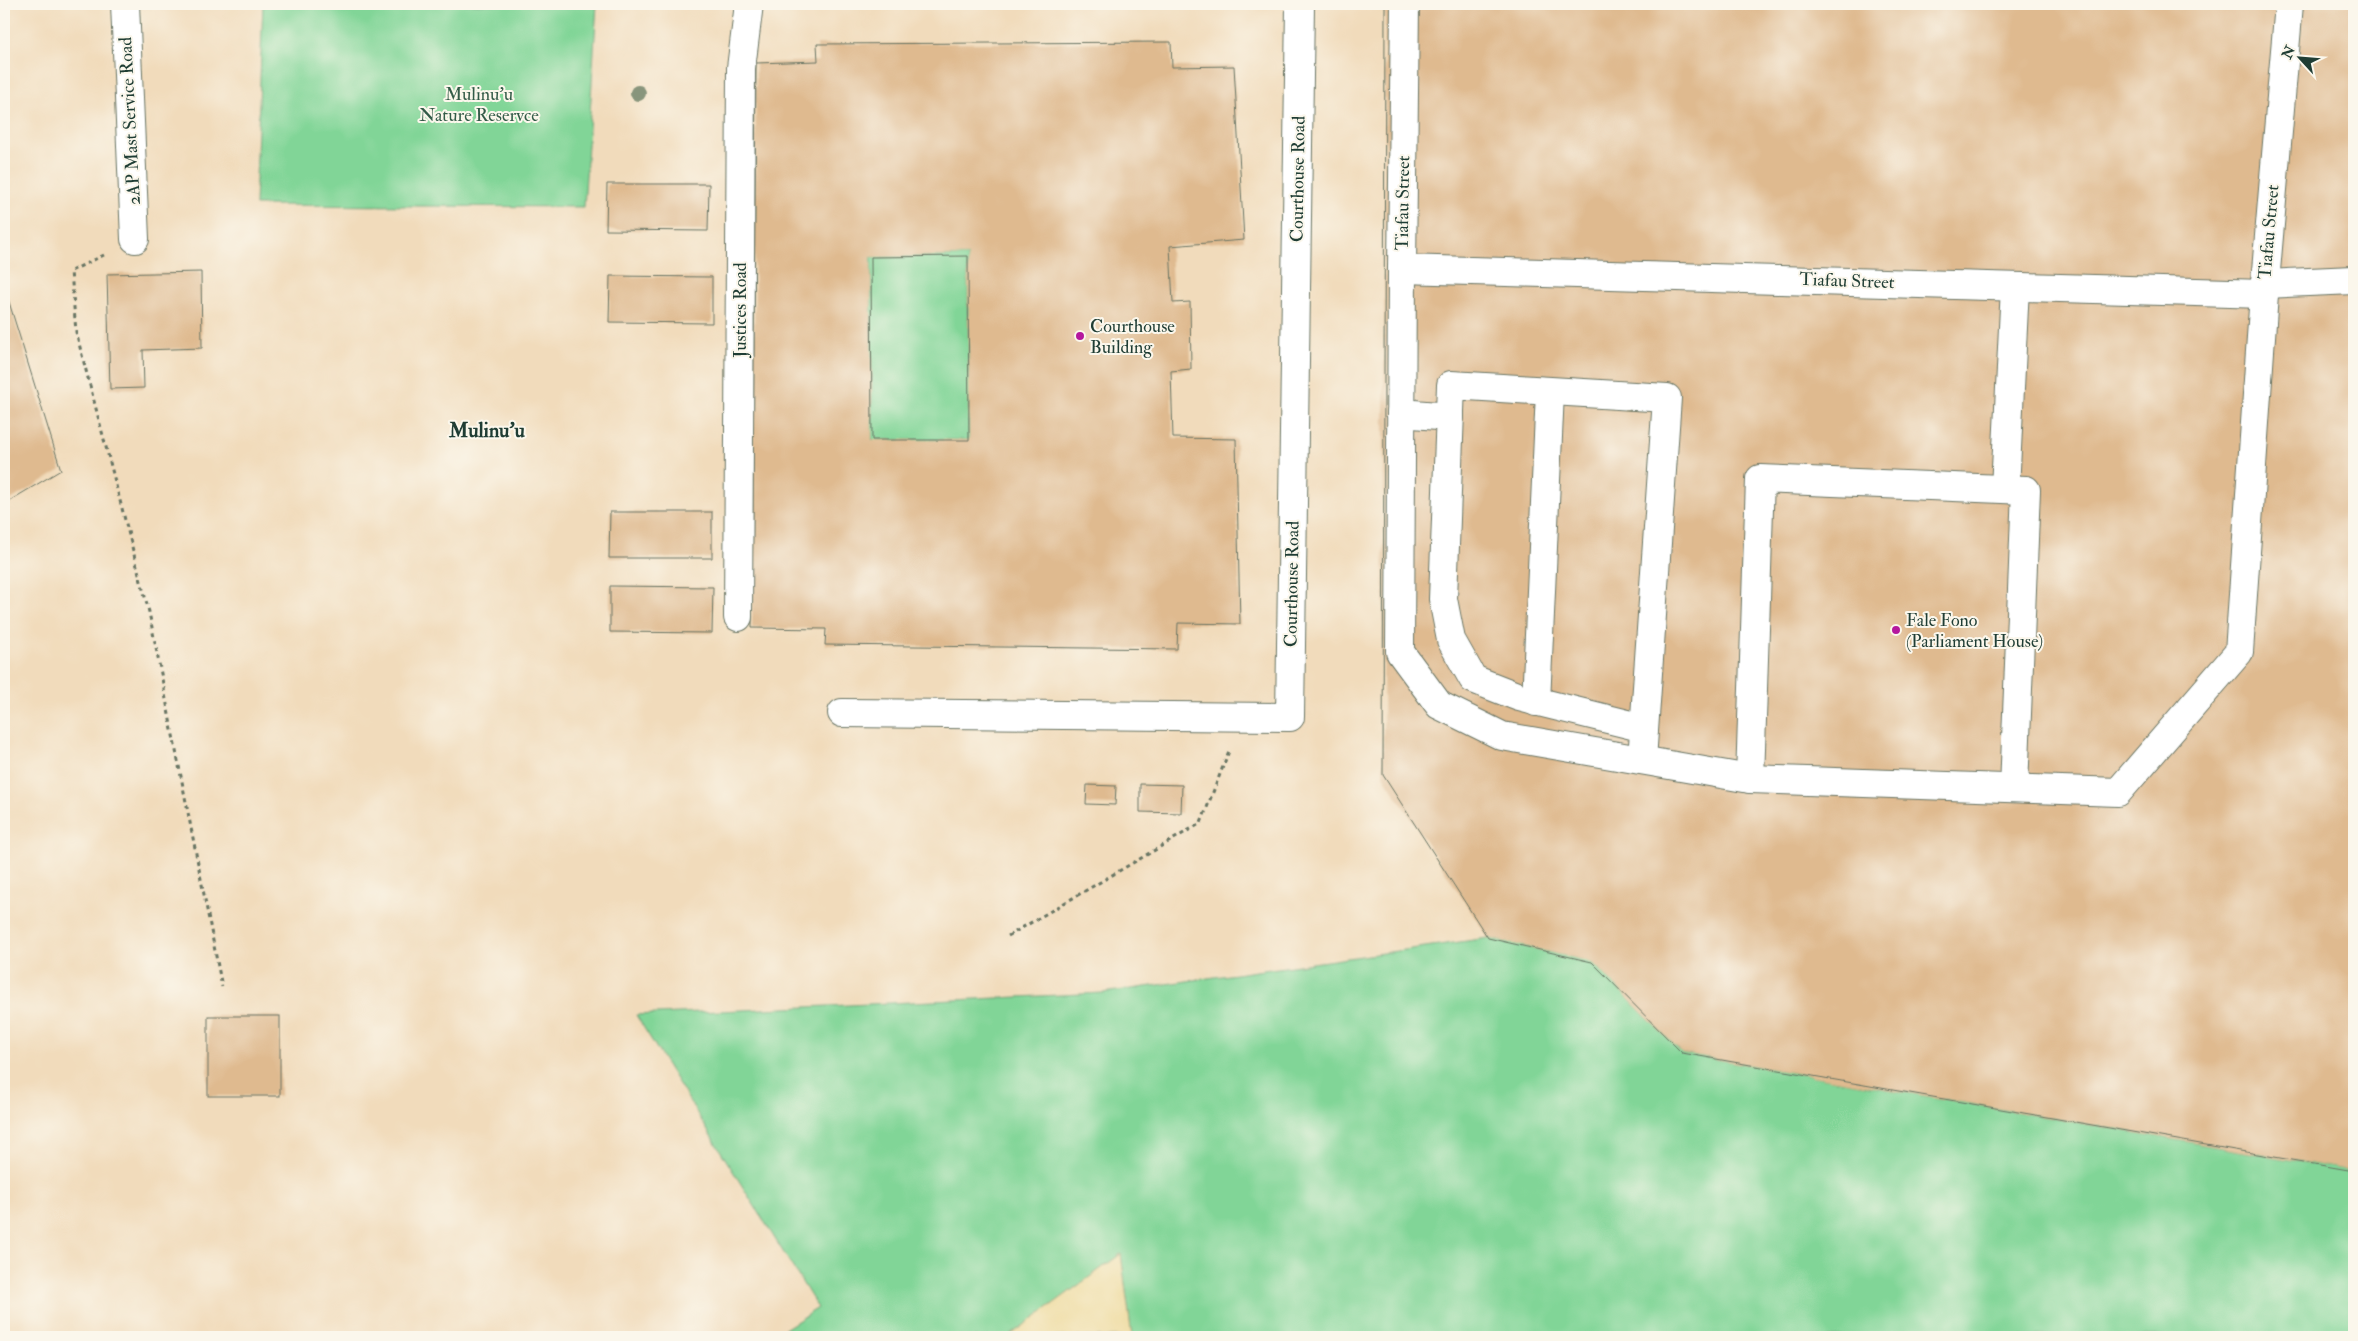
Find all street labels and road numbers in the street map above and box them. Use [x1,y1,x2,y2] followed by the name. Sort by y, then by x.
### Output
[114,36,146,206] street label: 2AP Mast Service Road
[1285,116,1311,242] street label: Courthouse Road
[1391,155,1415,251] street label: Tiafau Street
[2253,183,2285,280] street label: Tiafau Street
[729,262,752,359] street label: Justices Road
[1799,268,1895,294] street label: Tiafau Street
[1279,521,1305,647] street label: Courthouse Road

